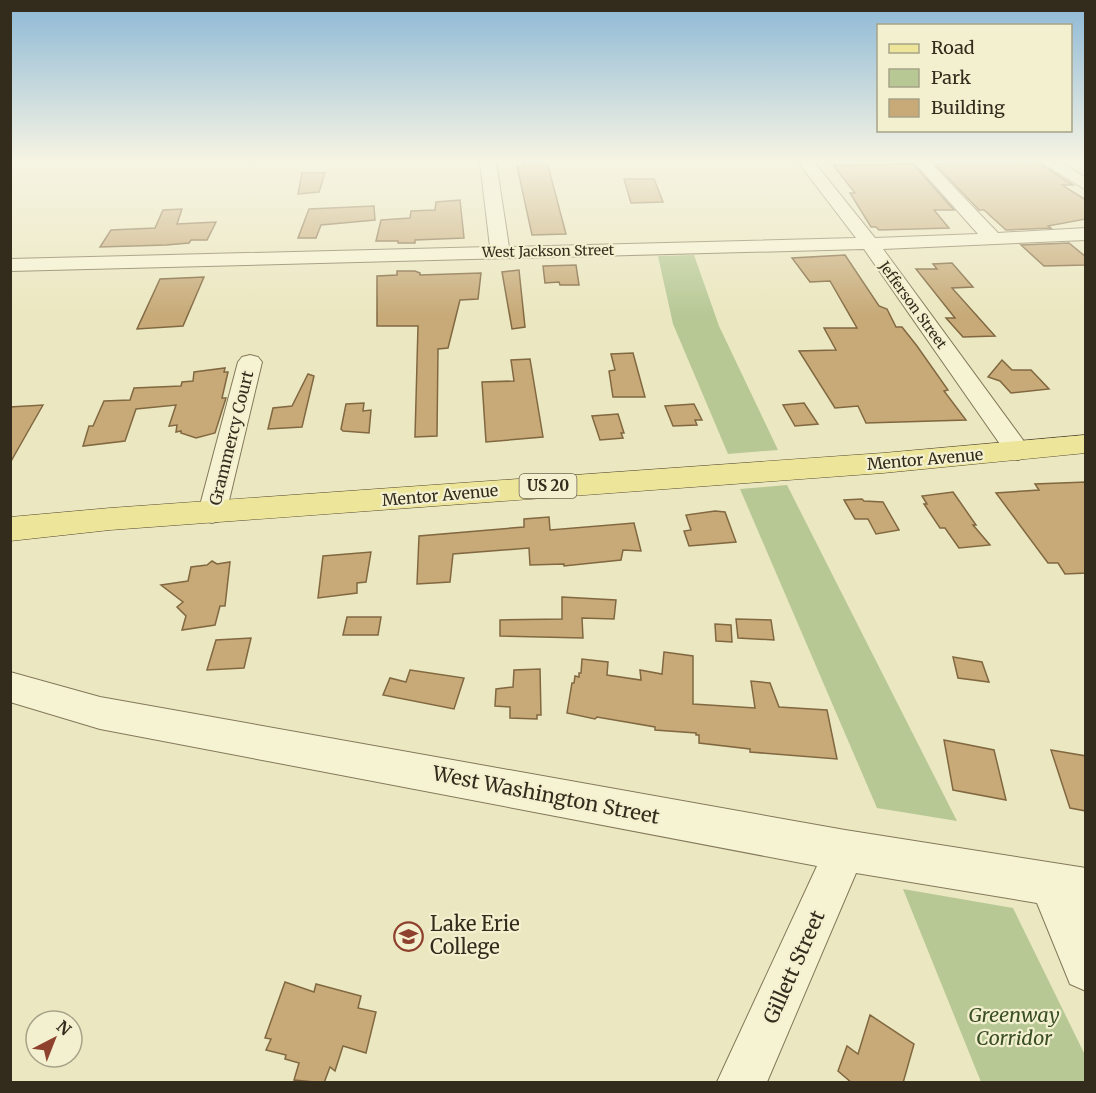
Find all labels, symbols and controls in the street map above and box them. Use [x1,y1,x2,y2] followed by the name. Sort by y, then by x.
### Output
[877,24,1072,132] legend
[931,36,975,59] text: Road
[931,66,972,89] text: Park
[931,96,1005,119] text: Building
[481,241,615,261] street label: West Jackson Street
[875,257,951,353] street label: Jefferson Street
[205,368,258,507] street label: Grammercy Court
[866,444,984,474] street label: Mentor Avenue
[520,474,576,498] road number: US 20
[381,480,499,510] street label: Mentor Avenue
[430,760,662,829] street label: West Washington Street
[757,906,830,1027] street label: Gillett Street
[430,911,520,959] place label: Lake Erie College
[393,920,425,952] school or university icon: Lake Erie College
[968,1002,1060,1050] park label: Greenway Corridor
[24,1009,84,1069] north arrow
[53,1016,76,1040] text: N

